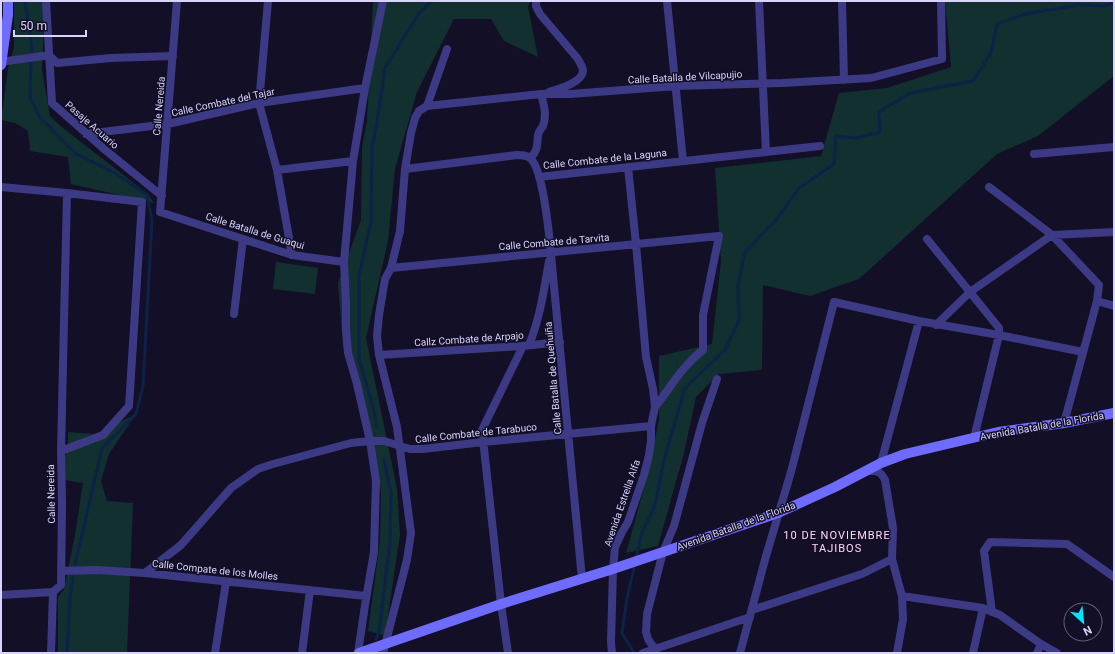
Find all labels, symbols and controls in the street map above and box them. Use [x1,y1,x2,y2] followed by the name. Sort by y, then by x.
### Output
[14,12,86,38] scale bar
[20,19,47,33] text: 50 m
[627,68,743,85] street label: Calle Batalla de Vilcapujio
[151,76,167,136] street label: Calle Nereida
[170,86,276,118] street label: Calle Combate del Tajar
[63,99,121,151] street label: Pasaje Acuario
[543,147,667,171] street label: Calle Combate de la Laguna
[204,211,306,251] street label: Calle Batalla de Guaqui
[498,232,610,252] street label: Calle Combate de Tarvita
[543,321,563,435] street label: Calle Batalla de Quehuiña
[414,330,524,348] street label: Callz Combate de Arpajo
[979,410,1105,442] street label: Avenida Batalla de la Florida
[415,421,538,445] street label: Calle Combate de Tarabuco
[602,458,642,548] street label: Avenida Estrella Alfa
[45,464,57,524] street label: Calle Nereida
[675,499,797,553] street label: Avenida Batalla de la Florida
[783,529,891,555] district label: 10 DE NOVIEMBRE TAJIBOS
[151,558,279,582] street label: Calle Compate de los Molles
[1063,602,1103,642] north arrow
[1081,623,1094,638] text: N

